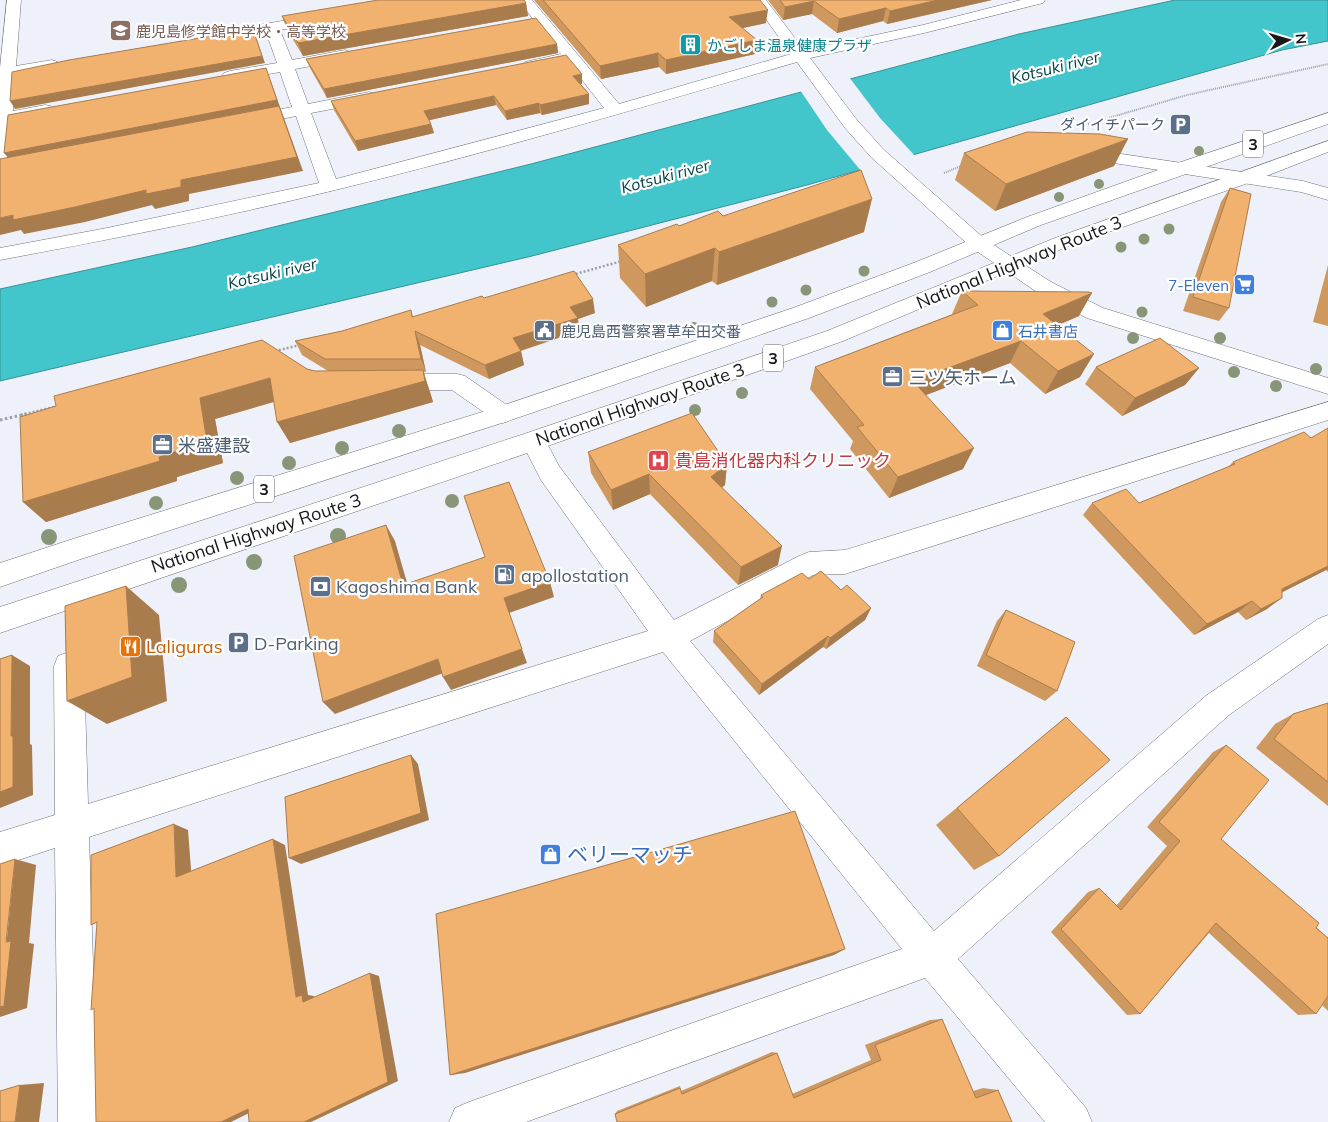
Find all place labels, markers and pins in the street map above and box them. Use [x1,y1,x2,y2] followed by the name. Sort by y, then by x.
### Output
[108,19,132,43] school or university icon: 鹿児島修学館中学校・高等学校
[136,22,346,41] place label: 鹿児島修学館中学校・高等学校
[679,33,703,57] building icon: かごしま温泉健康プラザ
[707,36,872,55] place label: かごしま温泉健康プラザ
[1169,112,1193,136] parking icon: ダイイチパーク
[1060,115,1165,134] place label: ダイイチパーク
[1233,273,1257,297] supermarket icon: 7-Eleven
[1168,276,1229,295] place label: 7-Eleven
[533,319,557,343] public building icon: 鹿児島西警察署草牟田交番
[990,319,1014,343] shop icon: 石井書店
[561,322,741,341] place label: 鹿児島西警察署草牟田交番
[1018,322,1078,341] place label: 石井書店
[881,365,905,389] office icon: 三ツ矢ホーム
[909,366,1016,389] place label: 三ツ矢ホーム
[150,433,174,457] office icon: 米盛建設
[178,434,250,457] place label: 米盛建設
[647,448,671,472] hospital icon: 貴島消化器内科クリニック
[675,449,891,472] place label: 貴島消化器内科クリニック
[493,563,517,587] fuel station icon: apollostation
[521,564,629,587] place label: apollostation
[308,574,332,598] bank icon: Kagoshima Bank
[336,575,478,598] place label: Kagoshima Bank
[226,631,250,655] parking icon: D-Parking
[254,632,339,655] place label: D-Parking
[118,634,142,658] restaurant icon: Laliguras
[146,635,223,658] place label: Laliguras
[567,841,693,867] place label: ベリーマッチ
[539,842,563,866] shop icon: ベリーマッチ

